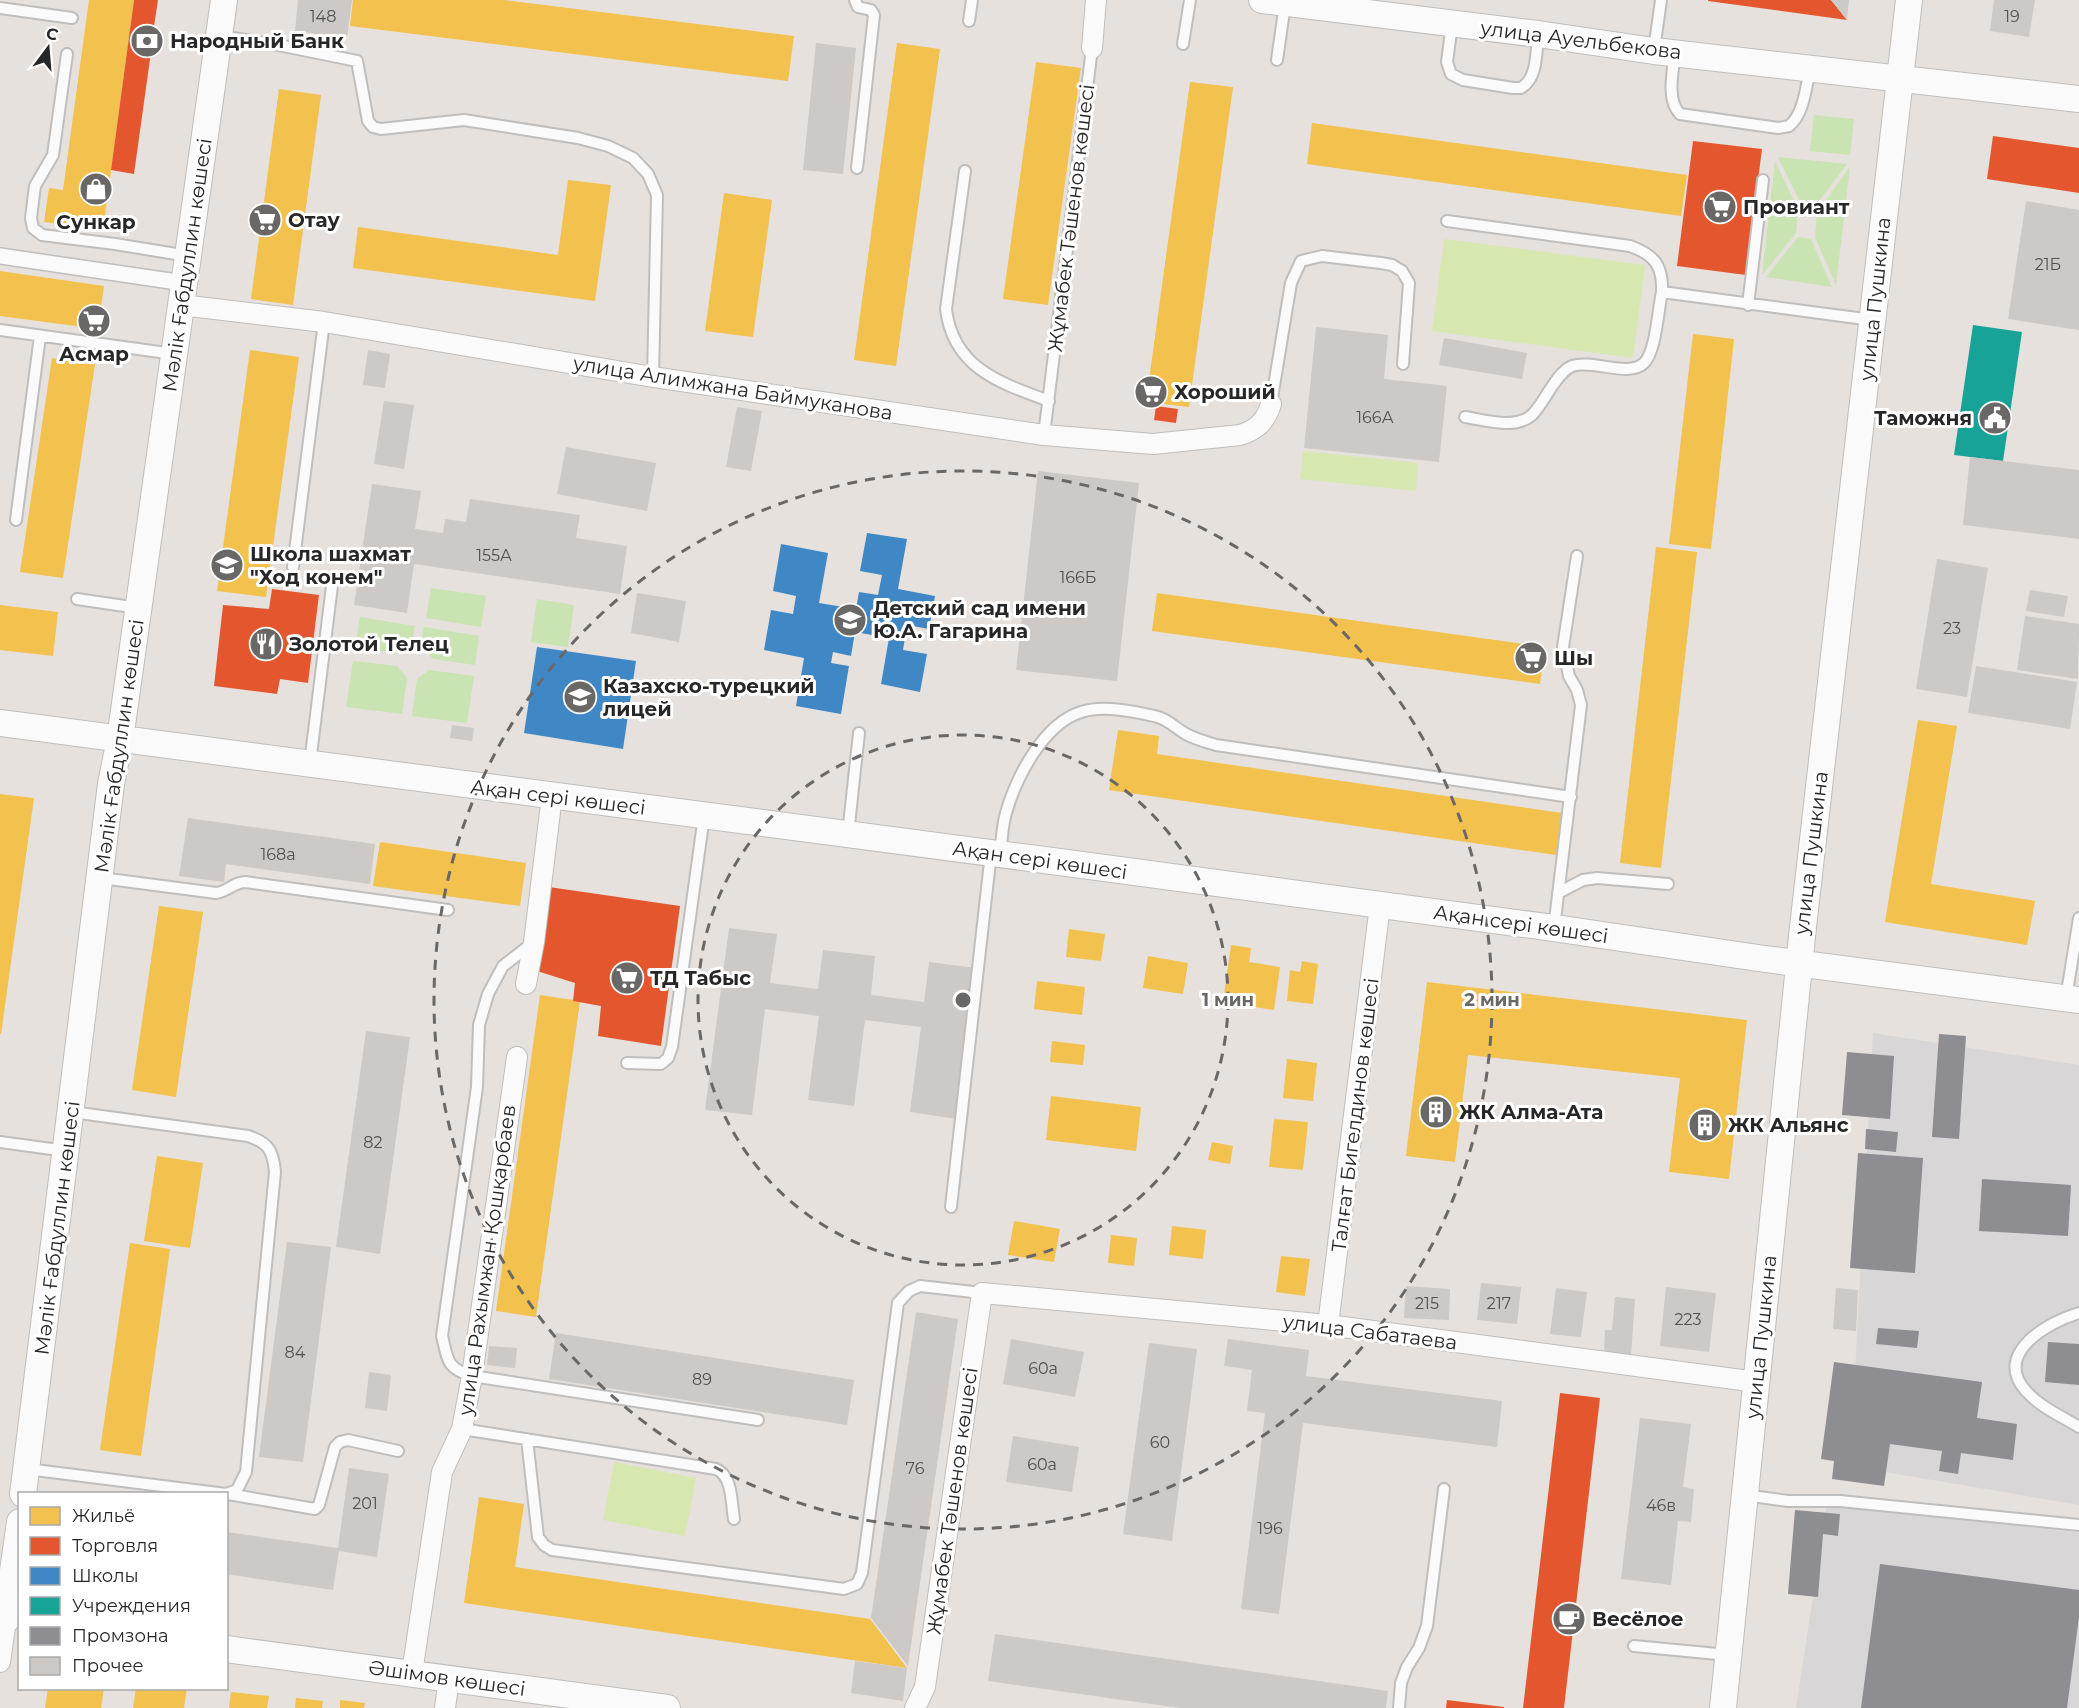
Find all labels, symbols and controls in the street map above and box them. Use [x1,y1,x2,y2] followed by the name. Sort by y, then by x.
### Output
[310,7,336,26] house number: 148
[2004,7,2020,26] house number: 19
[1478,16,1683,64] street label: улица Ауельбекова
[18,18,78,78] north arrow
[44,23,61,45] text: С
[129,23,165,59] bank icon: Народный Банк
[170,29,344,53] place label: Народный Банк
[1043,83,1099,353] street label: Жұмабек Тәшенов көшесі
[157,137,217,393] street label: Мәлік Ғабдуллин көшесі
[78,171,114,207] shop icon: Сункар
[1702,189,1738,225] supermarket icon: Провиант
[1743,195,1850,219] place label: Провиант
[247,202,283,238] supermarket icon: Отау
[288,208,340,232] place label: Отау
[56,210,136,234] place label: Сункар
[1854,216,1896,383] street label: улица Пушкина
[2035,255,2061,274] house number: 21Б
[76,303,112,339] supermarket icon: Асмар
[59,342,129,366] place label: Асмар
[571,351,894,425] street label: улица Алимжана Баймуканова
[1133,374,1169,410] supermarket icon: Хороший
[1174,380,1276,404] place label: Хороший
[1977,400,2013,436] public building icon: Таможня
[1874,406,1972,430] place label: Таможня
[1356,408,1394,427] house number: 166А
[250,542,411,589] place label: Школа шахмат "Ход конем"
[476,546,512,565] house number: 155А
[209,547,245,583] school or university icon: Школа шахмат "Ход конем"
[1060,568,1096,587] house number: 166Б
[873,596,1086,643] place label: Детский сад имени Ю.А. Гагарина
[832,602,868,638] school or university icon: Детский сад имени Ю.А. Гагарина
[89,618,149,874] street label: Мәлік Ғабдуллин көшесі
[1943,619,1961,638] house number: 23
[248,626,284,662] restaurant icon: Золотой Телец
[288,632,449,656] place label: Золотой Телец
[1513,640,1549,676] supermarket icon: Шы
[1554,646,1593,670] place label: Шы
[603,674,815,721] place label: Казахско-турецкий лицей
[562,679,598,715] school or university icon: Казахско-турецкий лицей
[1789,770,1833,937] street label: улица Пушкина
[469,774,647,820] street label: Ақан сері көшесі
[951,836,1129,884] street label: Ақан сері көшесі
[260,845,296,864] house number: 168а
[1432,900,1610,948] street label: Ақан сері көшесі
[609,960,645,996] supermarket icon: ТД Табыс
[650,966,751,990] place label: ТД Табыс
[1326,977,1384,1253] street label: Талғат Бигелдинов көшесі
[1202,989,1254,1011] text: 1 мин
[1464,989,1520,1011] text: 2 мин
[953,990,973,1010] centre of rings
[1418,1094,1454,1130] building icon: ЖК Алма-Ата
[29,1100,85,1356] street label: Мәлік Ғабдуллин көшесі
[1459,1100,1603,1124] place label: ЖК Алма-Ата
[453,1103,521,1418] street label: улица Рахымжан Қошқарбаев
[1687,1107,1723,1143] building icon: ЖК Альянс
[1728,1113,1849,1137] place label: ЖК Альянс
[363,1133,383,1152] house number: 82
[1740,1254,1782,1421] street label: улица Пушкина
[1415,1294,1439,1313] house number: 215
[1487,1294,1511,1313] house number: 217
[1280,1309,1459,1355] street label: улица Сабатаева
[1674,1310,1702,1329] house number: 223
[285,1343,306,1362] house number: 84
[1028,1359,1058,1378] house number: 60а
[921,1366,983,1636] street label: Жұмабек Тәшенов көшесі
[692,1370,712,1389] house number: 89
[1150,1433,1170,1452] house number: 60
[1027,1455,1057,1474] house number: 60а
[906,1459,925,1478] house number: 76
[18,1492,228,1690] legend
[352,1494,378,1513] house number: 201
[1646,1496,1676,1515] house number: 46в
[72,1505,135,1527] text: Жильё
[1257,1519,1283,1538] house number: 196
[72,1535,158,1557] text: Торговля
[72,1565,139,1587] text: Школы
[72,1595,191,1617] text: Учреждения
[1551,1601,1587,1637] cafe icon: Весёлое
[1592,1607,1684,1631] place label: Весёлое
[72,1625,169,1647] text: Промзона
[72,1655,144,1677] text: Прочее
[367,1655,527,1701] street label: Әшімов көшесі

